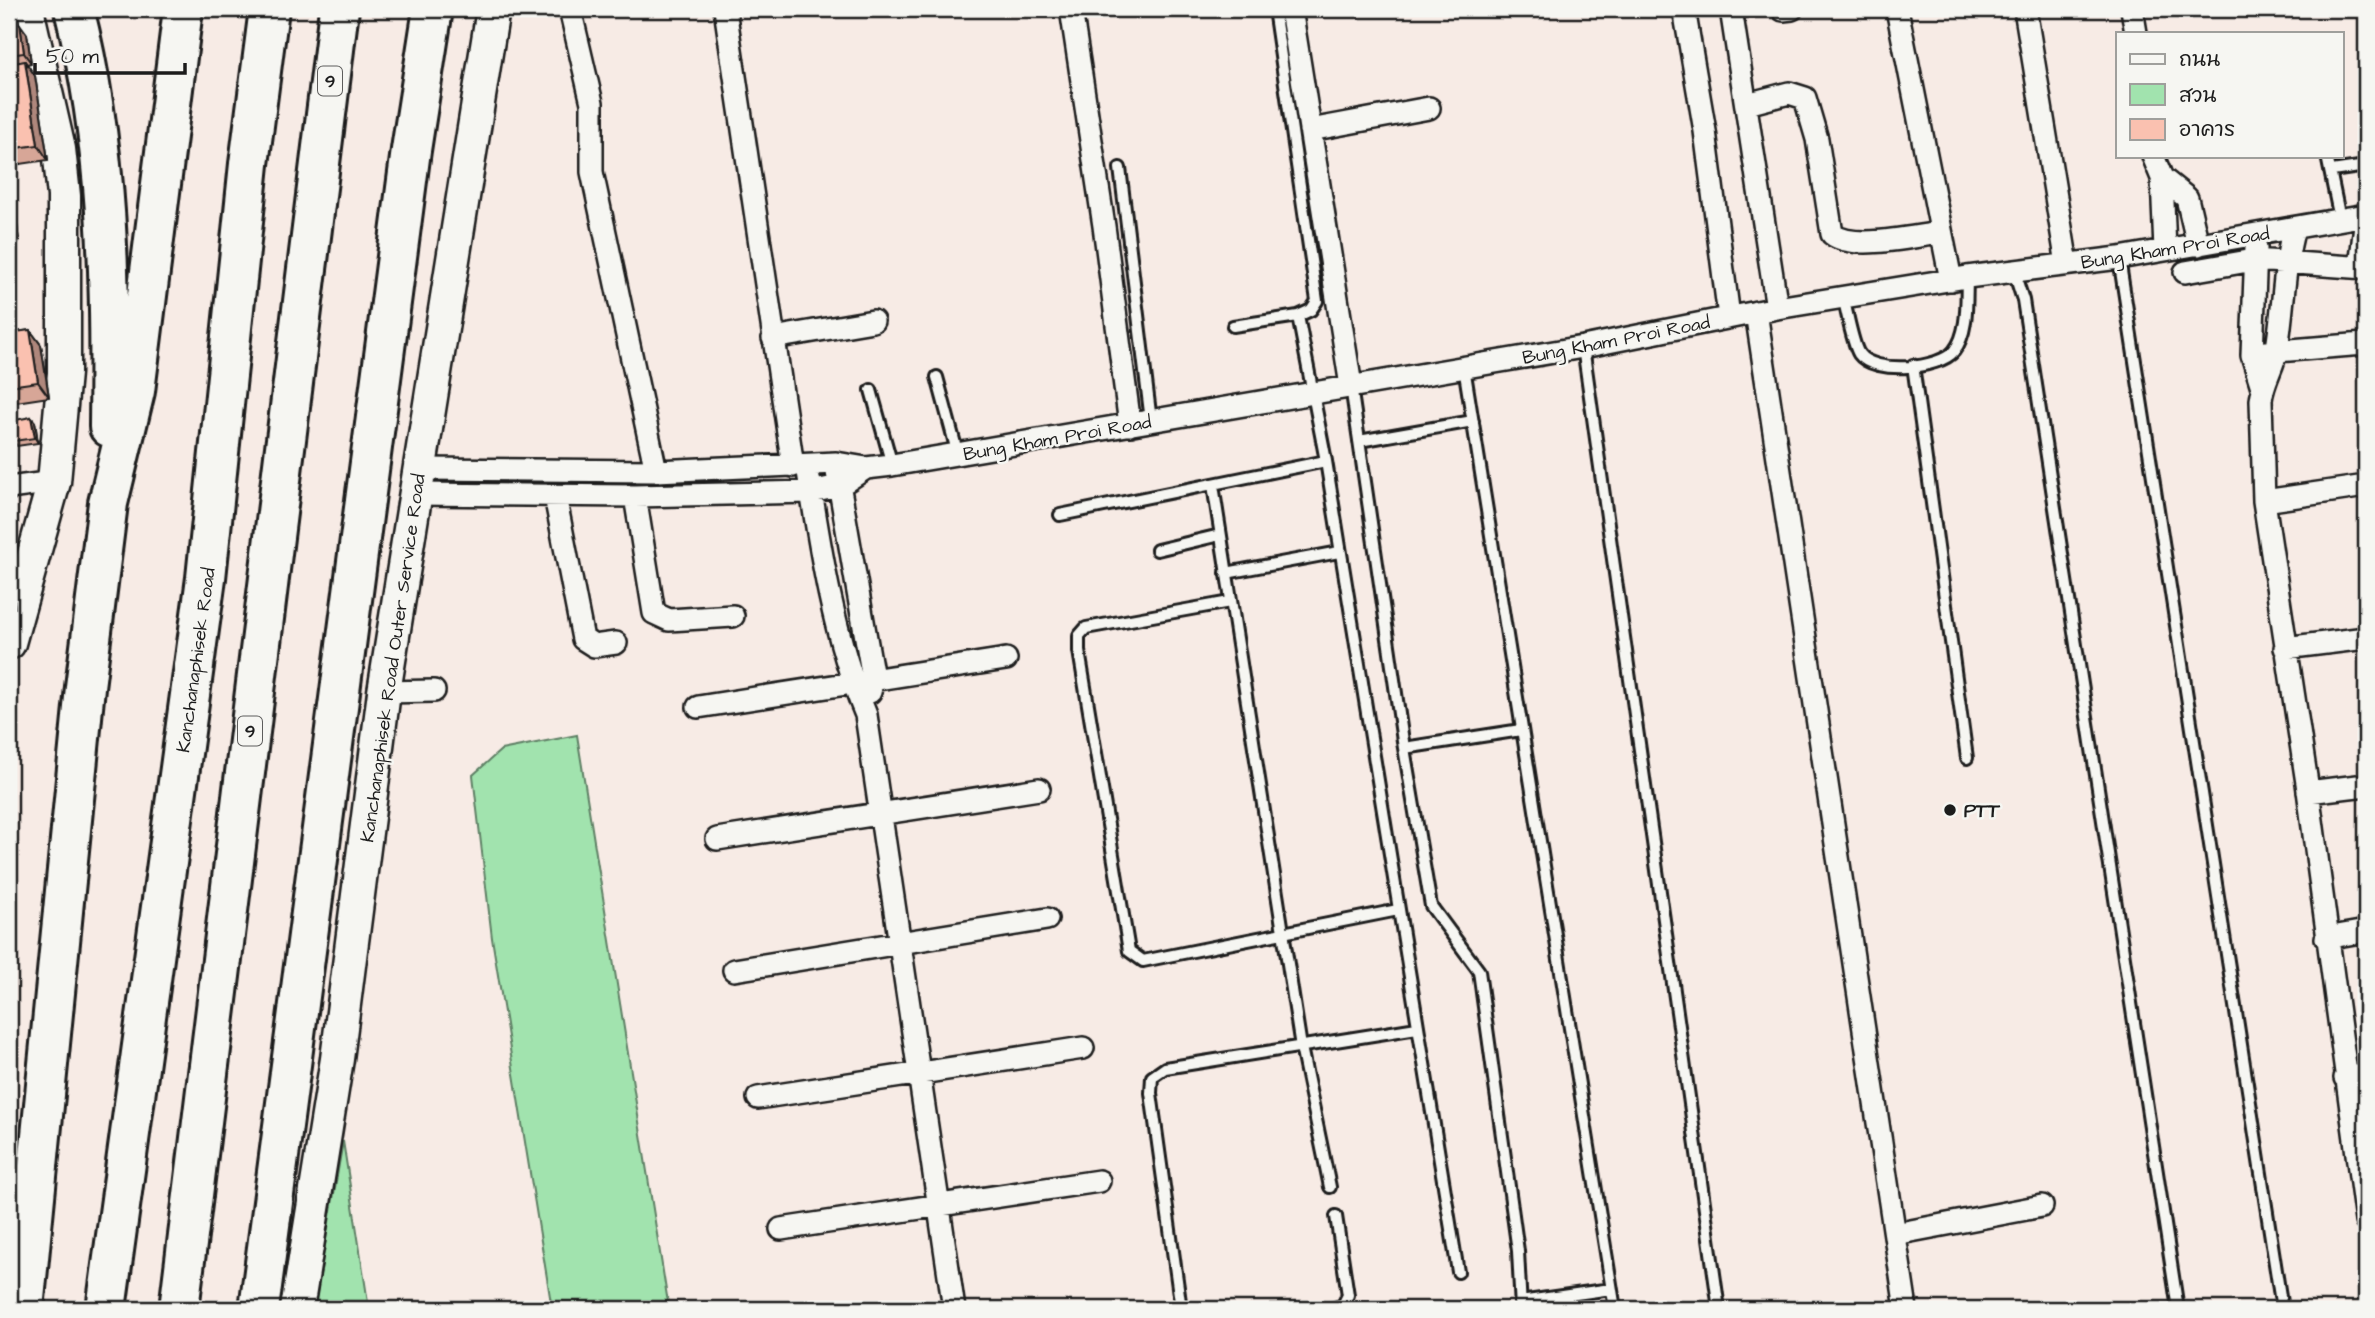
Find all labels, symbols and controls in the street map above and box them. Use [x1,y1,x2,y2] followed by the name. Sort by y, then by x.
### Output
[35,32,186,76] scale bar
[2116,32,2344,158] legend
[46,42,100,71] text: 50 m
[2179,45,2220,74] text: ถนน
[318,66,342,96] road number: 9
[2179,81,2216,110] text: สวน
[2179,115,2235,144] text: อาคาร
[2079,220,2272,278] street label: Bung Kham Proi Road
[1520,309,1713,373] street label: Bung Kham Proi Road
[961,409,1154,469] street label: Bung Kham Proi Road
[354,472,433,844] street label: Kanchanaphisek Road Outer Service Road
[170,566,223,754] street label: Kanchanaphisek Road
[238,716,262,746] road number: 9
[1964,798,2001,825] place label: PTT
[1942,802,1958,818] marker: PTT

